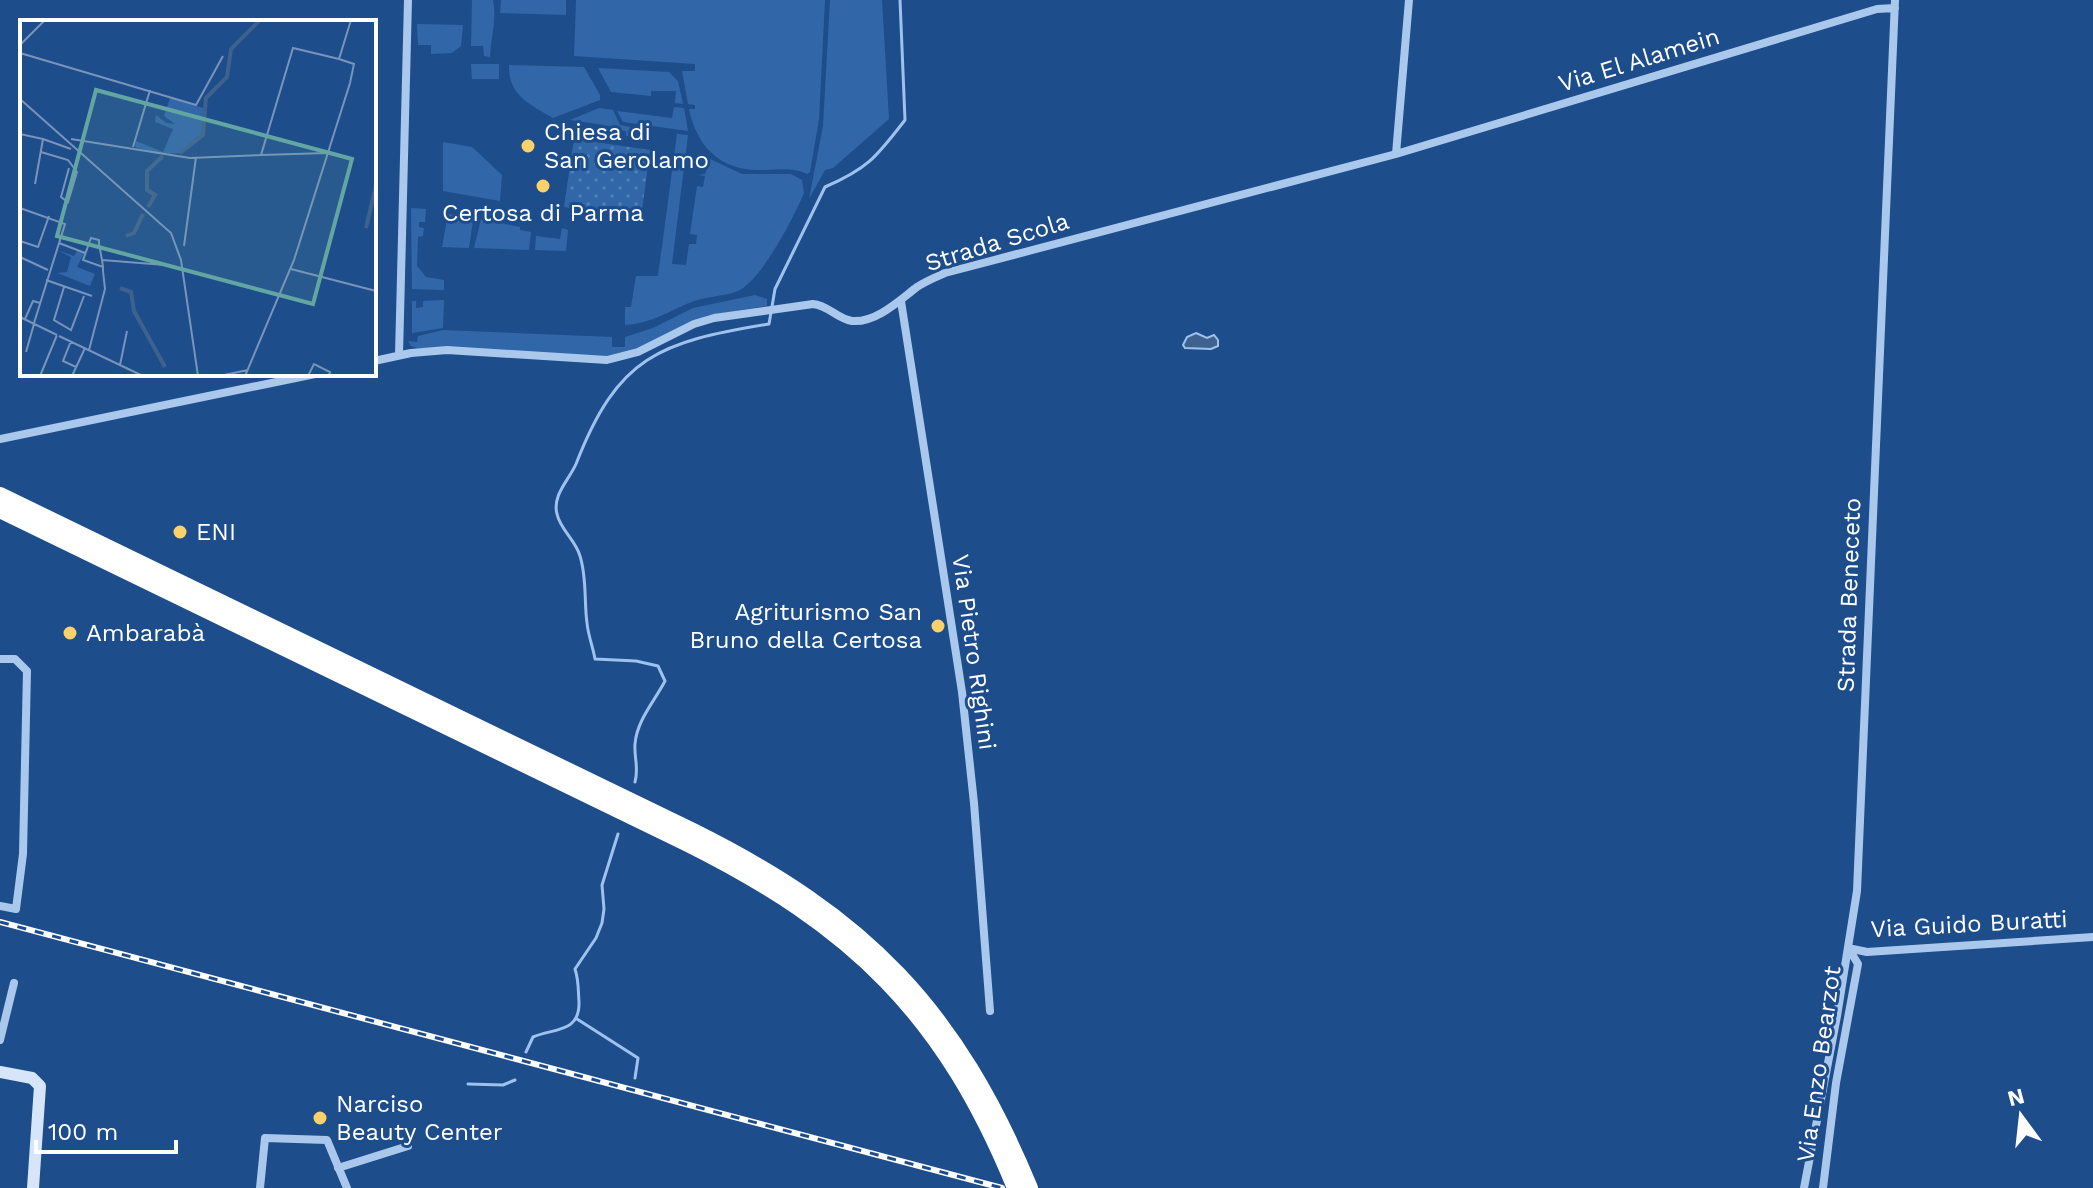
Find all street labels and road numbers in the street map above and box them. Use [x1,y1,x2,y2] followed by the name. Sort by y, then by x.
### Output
[1555,22,1723,98] street label: Via El Alamein
[922,207,1072,277] street label: Strada Scola
[1832,497,1866,693] street label: Strada Beneceto
[946,552,1002,752] street label: Via Pietro Righini
[1870,905,2068,943] street label: Via Guido Buratti
[1791,964,1847,1164] street label: Via Enzo Bearzot

